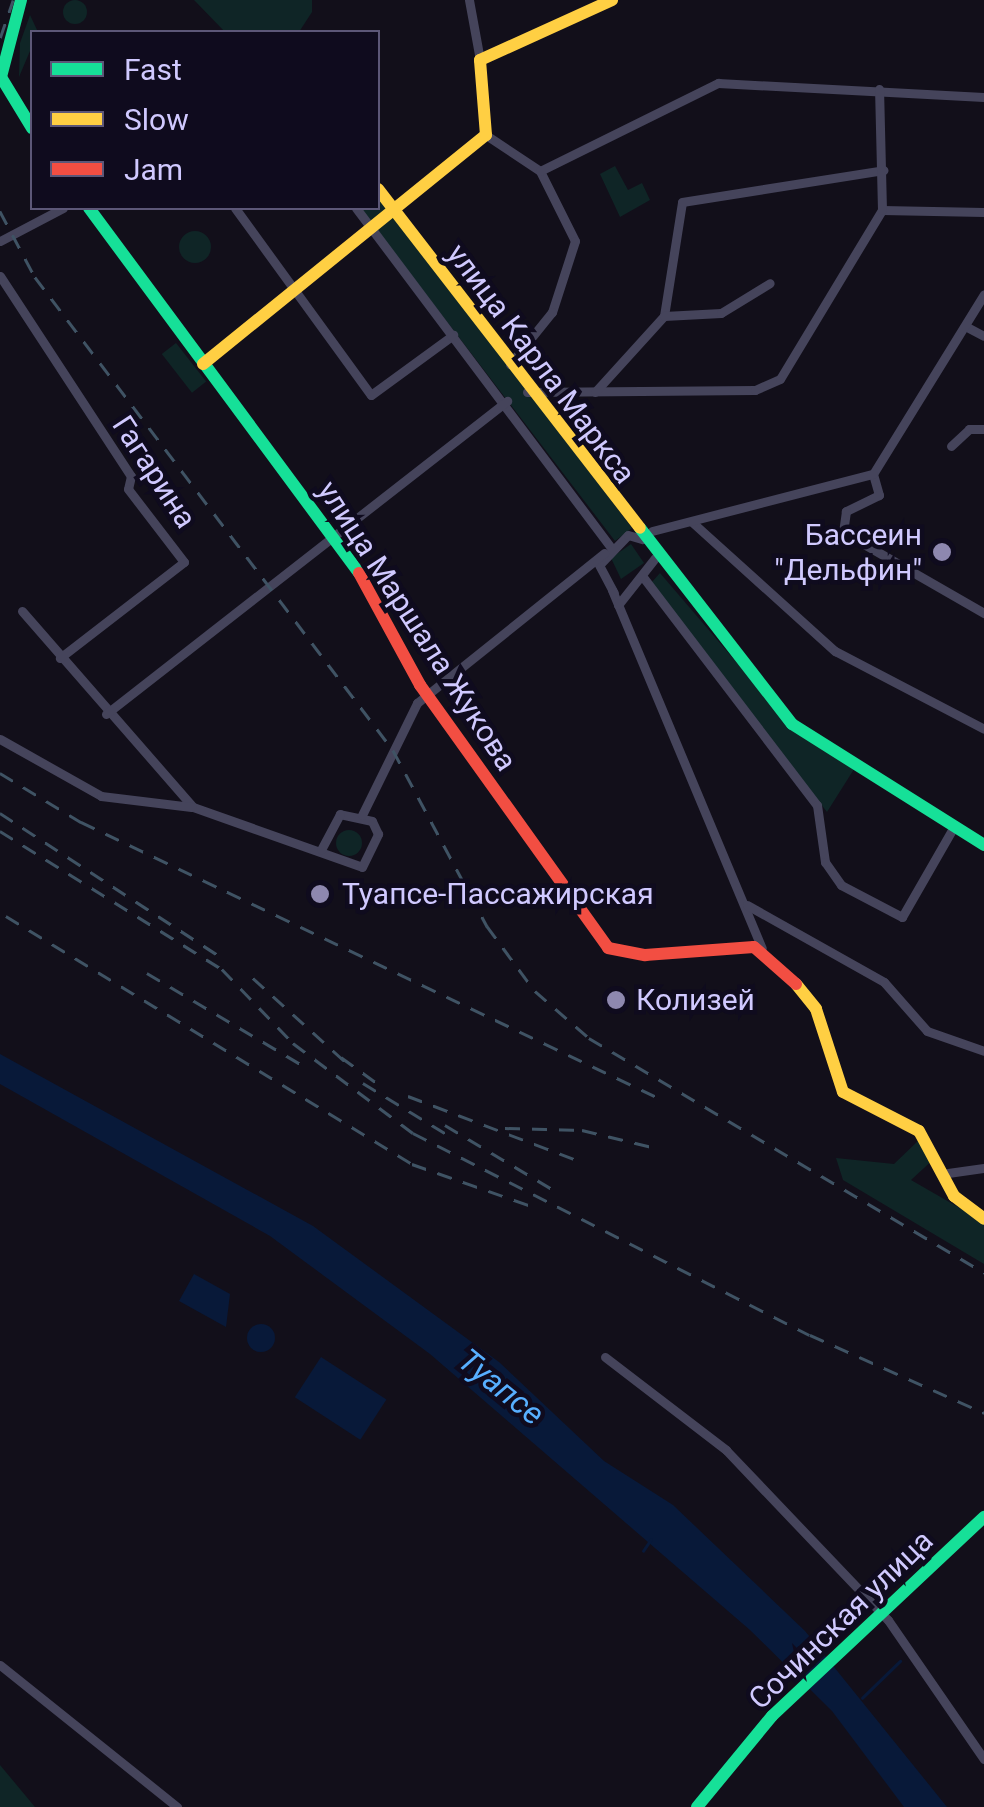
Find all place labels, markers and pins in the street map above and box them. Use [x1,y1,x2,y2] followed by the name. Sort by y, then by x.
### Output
[774,517,922,588] place label: Бассеин "Дельфин"
[931,541,953,563] marker: Бассеин "Дельфин"
[342,876,654,912] place label: Туапсе-Пассажирская
[307,881,333,907] marker: Туапсе-Пассажирская
[636,982,755,1018] place label: Колизей
[605,989,627,1011] marker: Колизей

